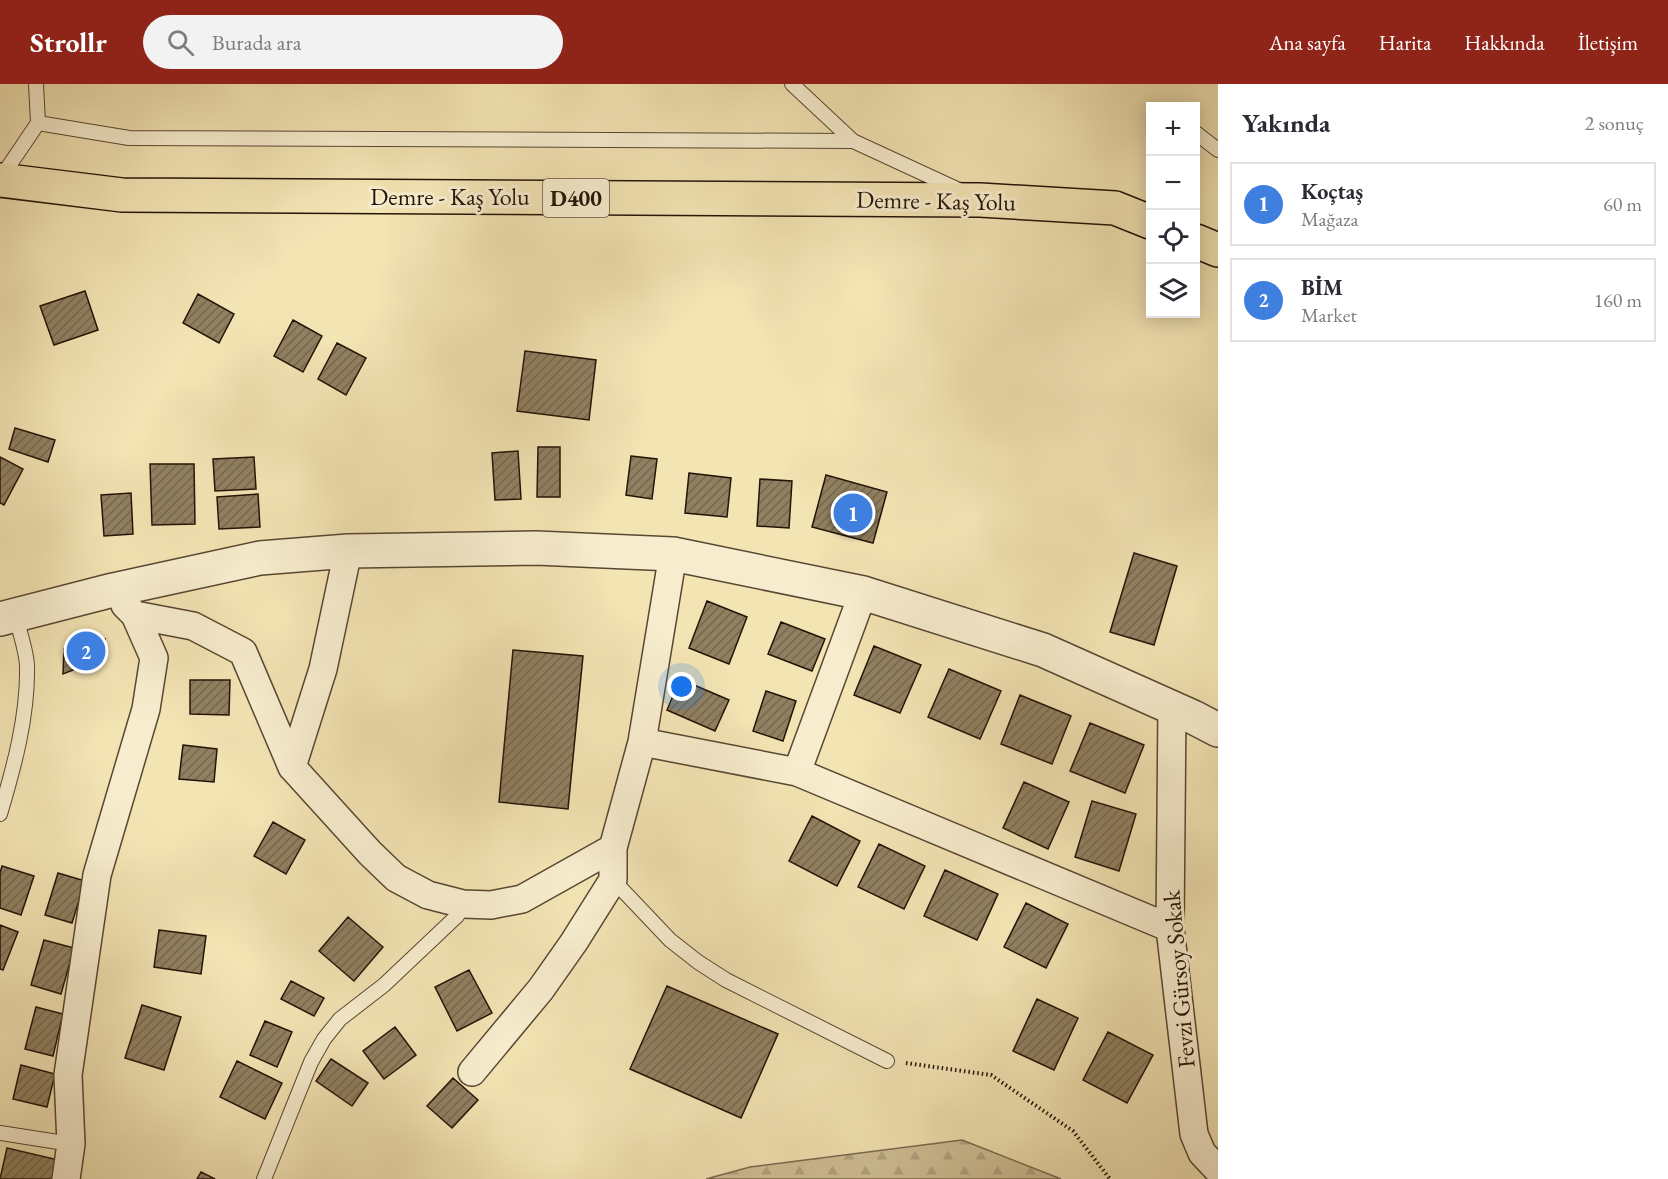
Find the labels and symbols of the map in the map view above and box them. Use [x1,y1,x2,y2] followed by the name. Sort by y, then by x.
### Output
[543,179,609,217] road number: D400
[370,181,530,212] street label: Demre - Kaş Yolu
[856,184,1016,217] street label: Demre - Kaş Yolu
[834,490,872,536] pin: 1
[66,628,106,674] pin: 2
[667,672,696,701] your location
[1155,888,1202,1069] street label: Fevzi Gürsoy Sokak

